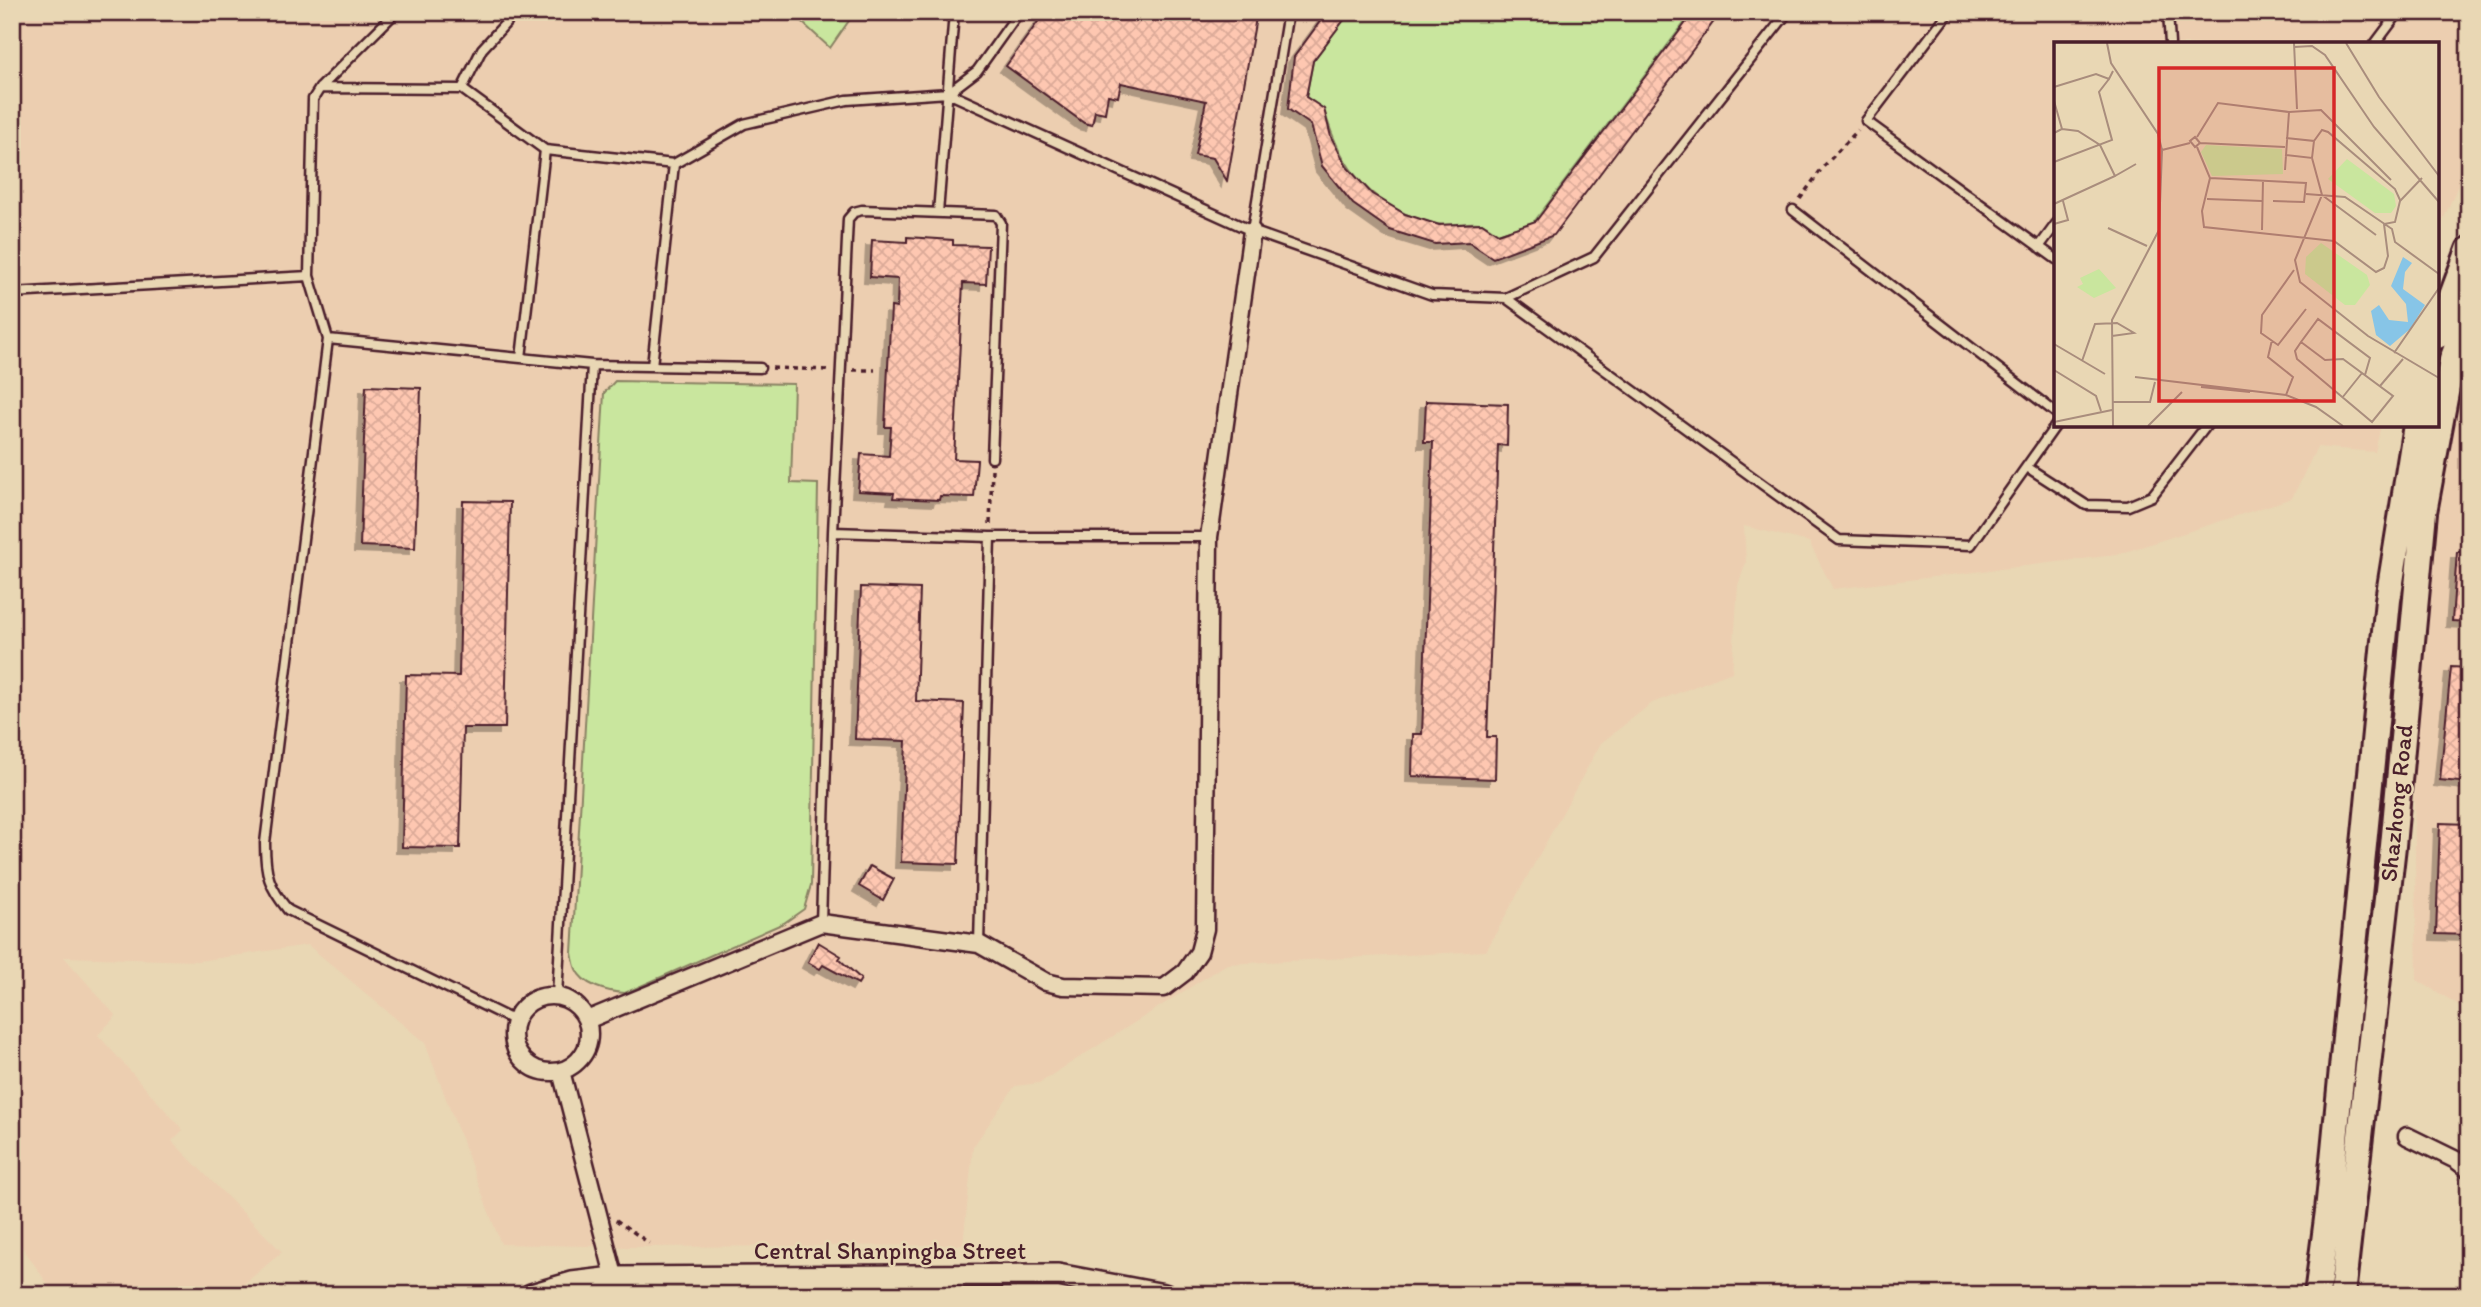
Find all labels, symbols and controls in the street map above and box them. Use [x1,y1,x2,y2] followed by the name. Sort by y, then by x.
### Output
[2054,42,2439,427] inset map
[2373,723,2419,883] street label: Shazhong Road
[754,1236,1026,1265] street label: Central Shanpingba Street

